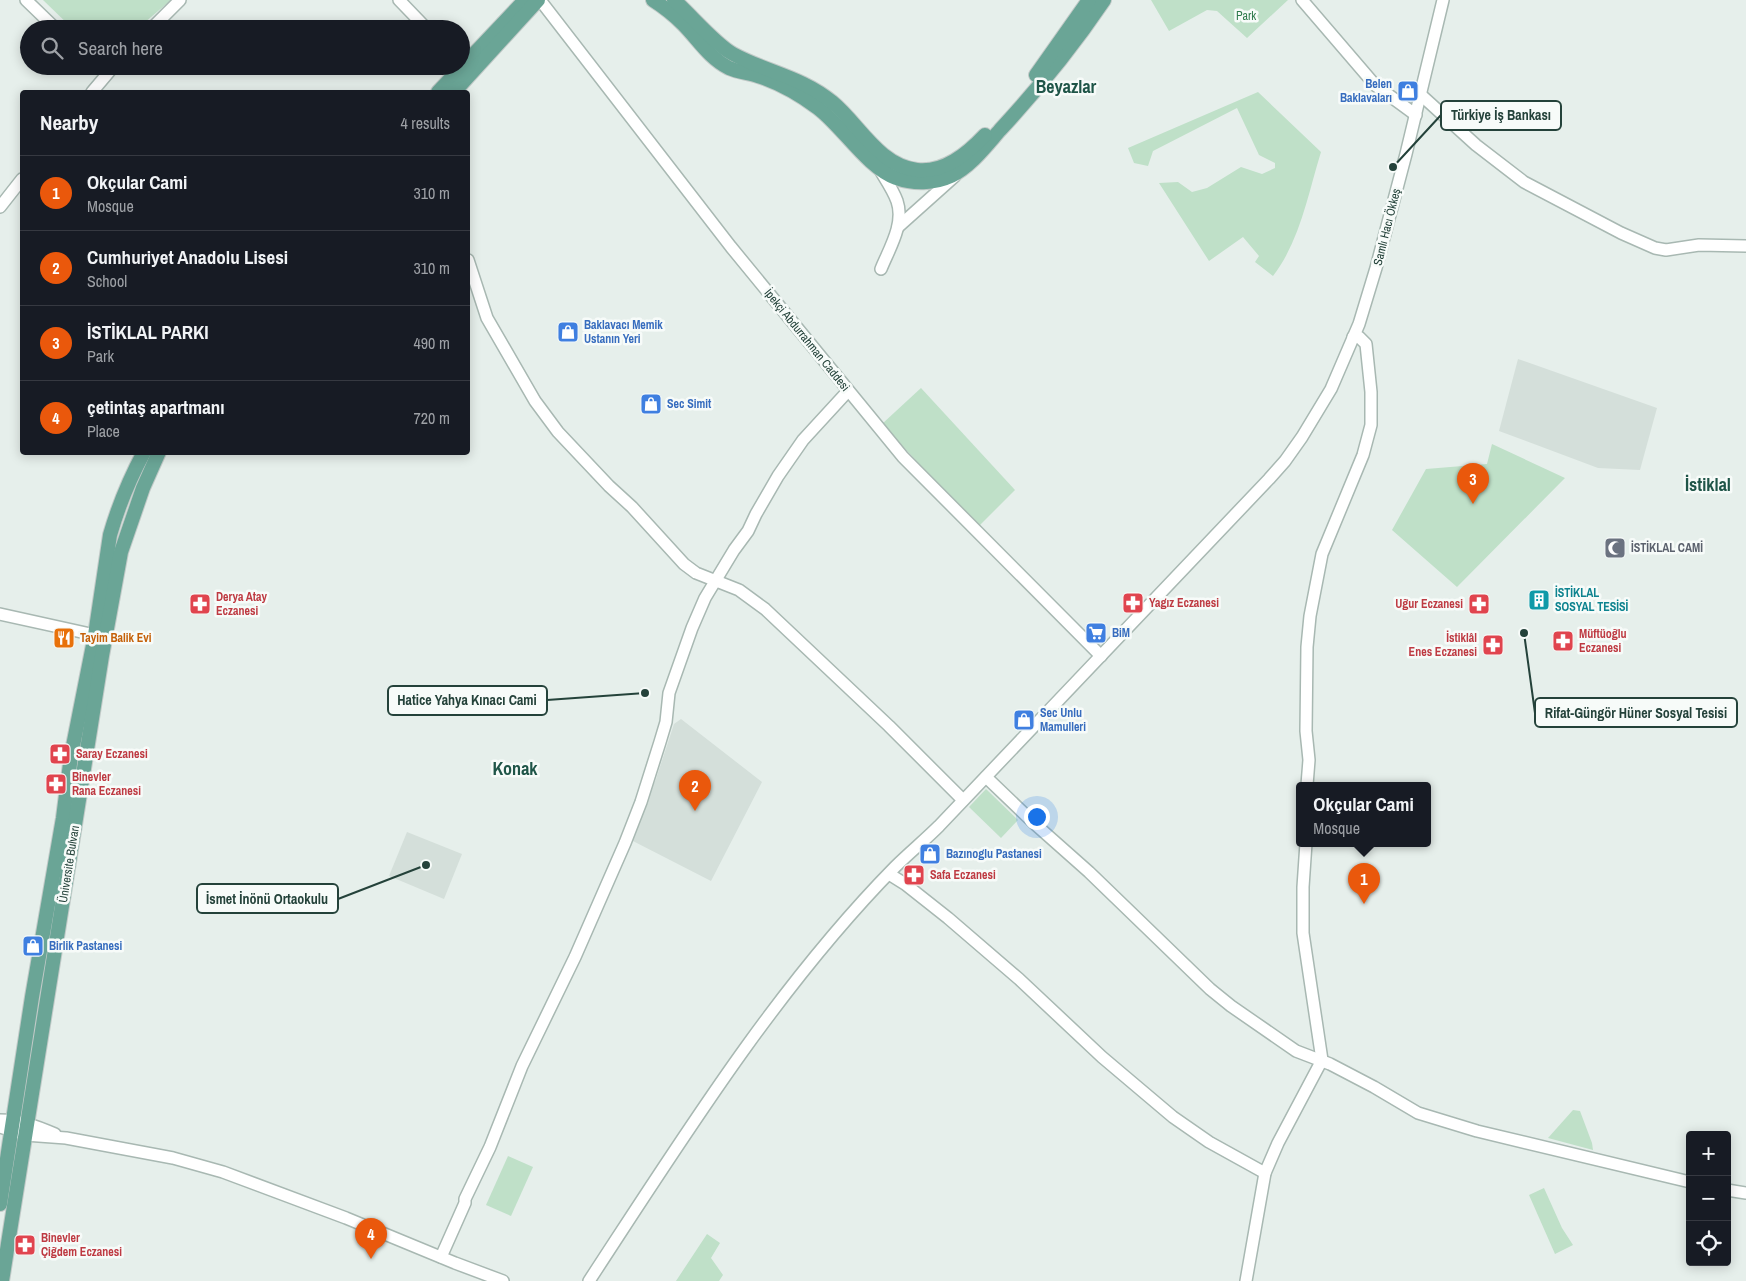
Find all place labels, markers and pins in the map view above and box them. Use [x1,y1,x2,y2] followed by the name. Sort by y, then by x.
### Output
[1340,76,1392,106] place label: Belen Baklavaları
[1396,79,1420,103] shop icon: Belen Baklavaları
[1441,101,1561,130] callout: Türkiye İş Bankası
[584,317,663,347] place label: Baklavacı Memik Ustanın Yeri
[556,320,580,344] shop icon: Baklavacı Memik Ustanın Yeri
[639,392,663,416] shop icon: Sec Simit
[667,396,712,412] place label: Sec Simit
[1457,463,1489,504] pin: 3
[1603,536,1627,560] mosque icon: İSTİKLAL CAMİ
[1631,540,1703,556] place label: İSTİKLAL CAMİ
[1555,585,1629,615] place label: İSTİKLAL SOSYAL TESİSİ
[1527,588,1551,612] building icon: İSTİKLAL SOSYAL TESİSİ
[216,589,268,619] place label: Derya Atay Eczanesi
[1121,591,1145,615] pharmacy icon: Yagız Eczanesi
[188,592,212,616] pharmacy icon: Derya Atay Eczanesi
[1467,592,1491,616] pharmacy icon: Uğur Eczanesi
[1149,595,1219,611] place label: Yagız Eczanesi
[1395,596,1463,612] place label: Uğur Eczanesi
[1084,621,1108,645] supermarket icon: BiM
[1112,625,1130,641] place label: BiM
[52,626,76,650] restaurant icon: Tayim Balik Evi
[1579,626,1627,656] place label: Müftüoğlu Eczanesi
[1551,629,1575,653] pharmacy icon: Müftüoğlu Eczanesi
[80,630,152,646] place label: Tayim Balik Evi
[1409,630,1477,660] place label: İstiklâl Enes Eczanesi
[1481,633,1505,657] pharmacy icon: İstiklâl Enes Eczanesi
[388,686,547,715] callout: Hatice Yahya Kınacı Cami
[1535,698,1737,727] callout: Rifat-Güngör Hüner Sosyal Tesisi
[1040,705,1086,735] place label: Sec Unlu Mamulleri
[1012,708,1036,732] shop icon: Sec Unlu Mamulleri
[48,742,72,766] pharmacy icon: Saray Eczanesi
[76,746,148,762] place label: Saray Eczanesi
[72,769,141,799] place label: Binevler Rana Eczanesi
[679,770,711,811] pin: 2
[44,772,68,796] pharmacy icon: Binevler Rana Eczanesi
[918,842,942,866] shop icon: Bazınoglu Pastanesi
[946,846,1042,862] place label: Bazınoglu Pastanesi
[902,863,926,887] pharmacy icon: Safa Eczanesi
[1348,863,1380,904] pin: 1
[930,867,996,883] place label: Safa Eczanesi
[197,884,338,913] callout: İsmet İnönü Ortaokulu
[21,934,45,958] shop icon: Birlik Pastanesi
[49,938,123,954] place label: Birlik Pastanesi
[355,1218,387,1259] pin: 4
[41,1230,122,1260] place label: Binevler Çiğdem Eczanesi
[13,1233,37,1257] pharmacy icon: Binevler Çiğdem Eczanesi

